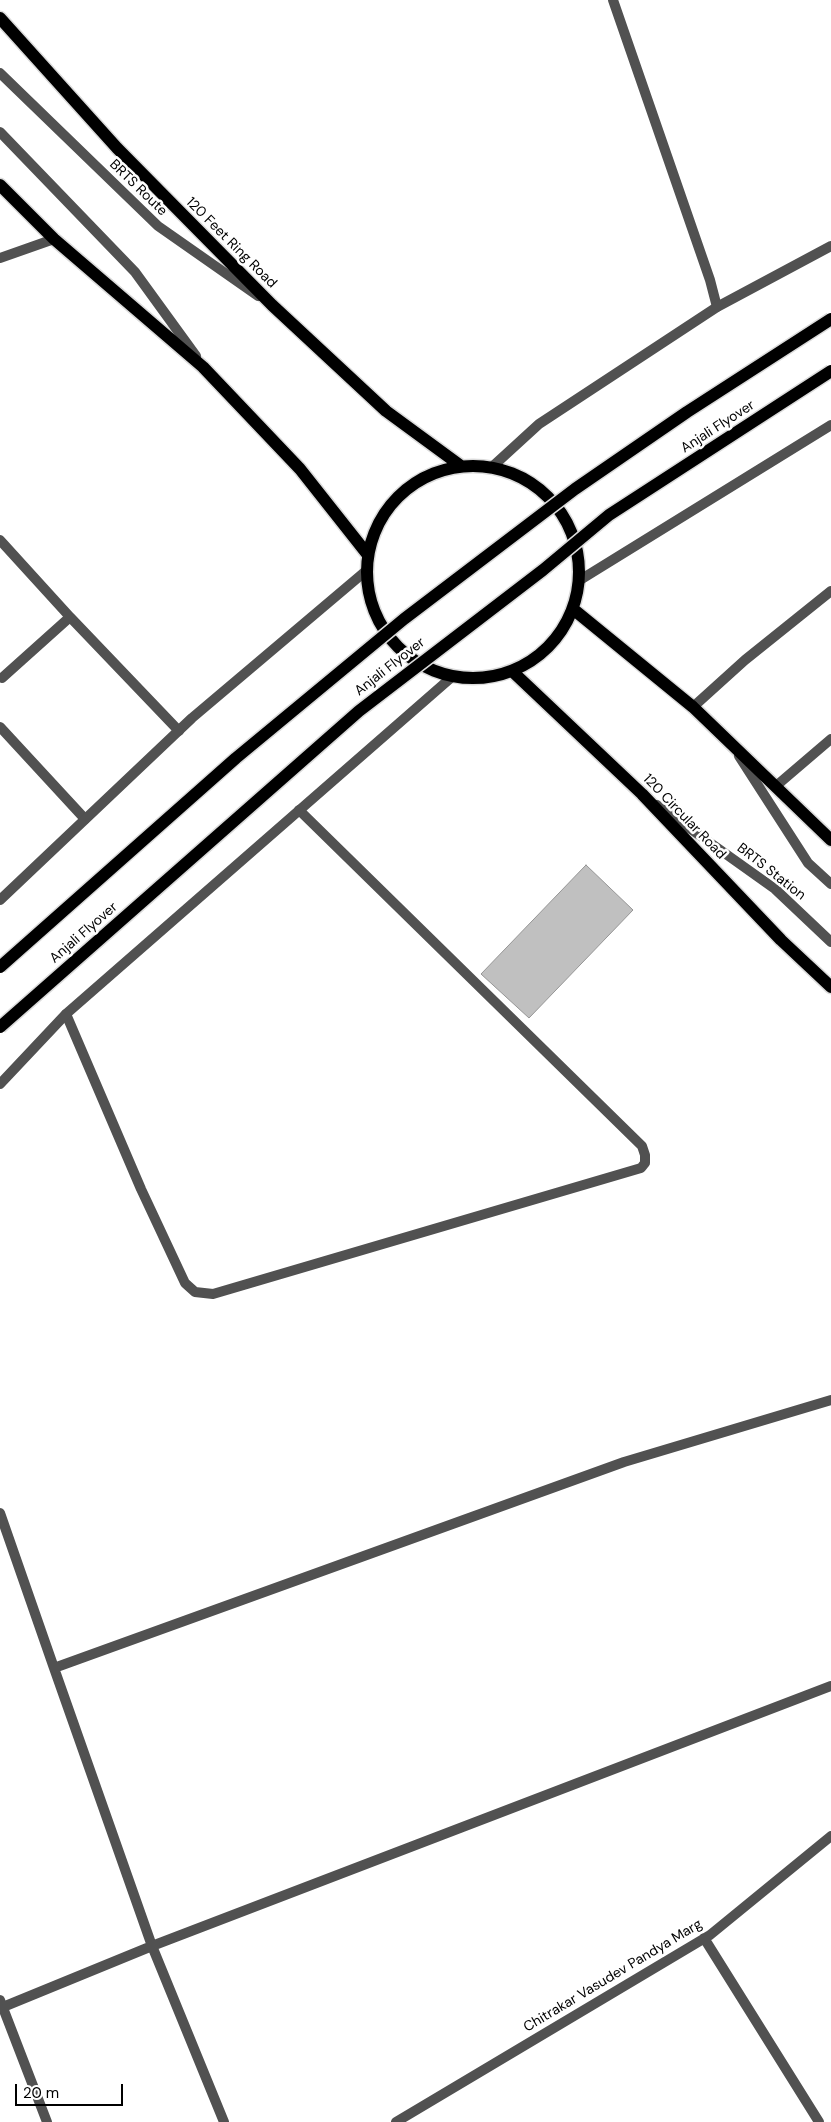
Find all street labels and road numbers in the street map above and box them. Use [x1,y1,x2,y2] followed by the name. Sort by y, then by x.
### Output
[106,156,170,220] street label: BRTS Route
[182,194,280,292] street label: 120 Feet Ring Road
[678,397,758,457] street label: Anjali Flyover
[352,634,428,700] street label: Anjali Flyover
[639,771,729,863] street label: 120 Circular Road
[733,840,809,904] street label: BRTS Station
[47,899,121,967] street label: Anjali Flyover
[521,1916,705,2036] street label: Chitrakar Vasudev Pandya Marg

